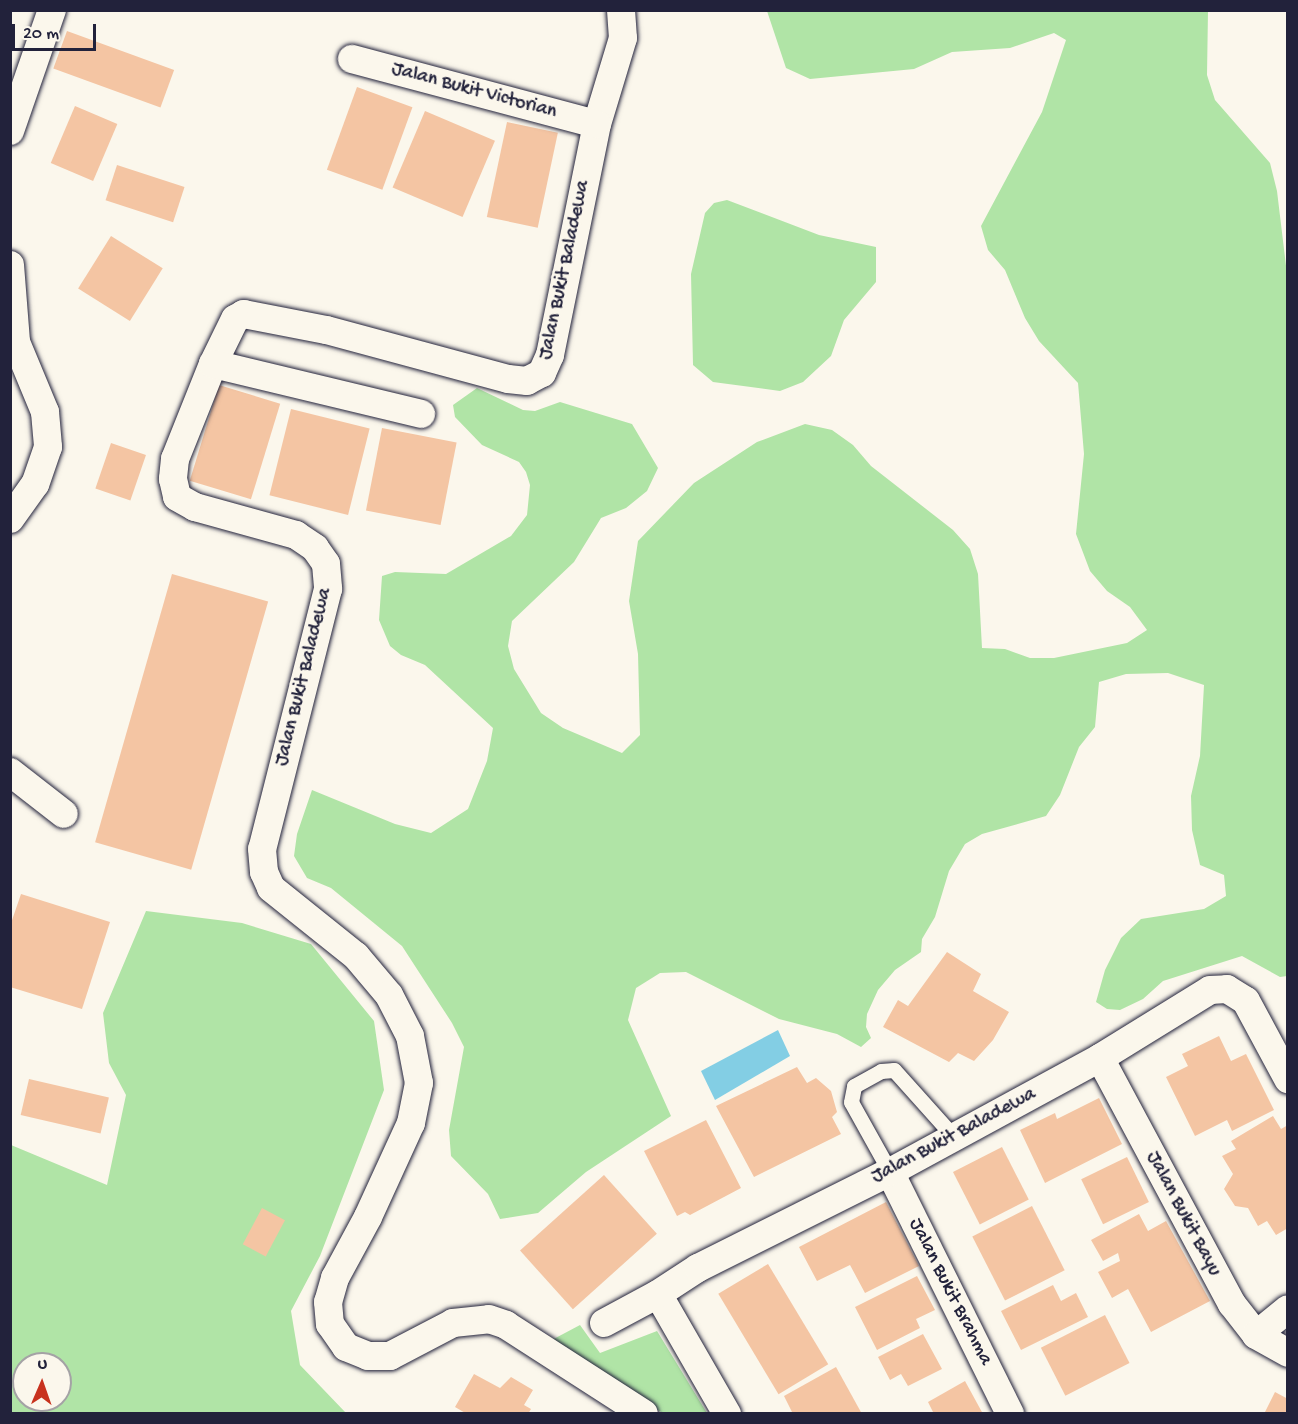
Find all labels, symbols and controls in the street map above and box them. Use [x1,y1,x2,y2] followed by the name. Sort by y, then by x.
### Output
[15,12,99,50] scale bar
[23,24,59,45] text: 20 m
[389,57,559,125] street label: Jalan Bukit Victorian
[534,178,596,362] street label: Jalan Bukit Baladewa
[270,585,338,769] street label: Jalan Bukit Baladewa
[868,1083,1040,1189] street label: Jalan Bukit Baladewa
[1140,1148,1226,1280] street label: Jalan Bukit Bayu
[903,1215,997,1369] street label: Jalan Bukit Brahma
[12,1352,72,1412] north arrow
[38,1356,48,1375] text: U

